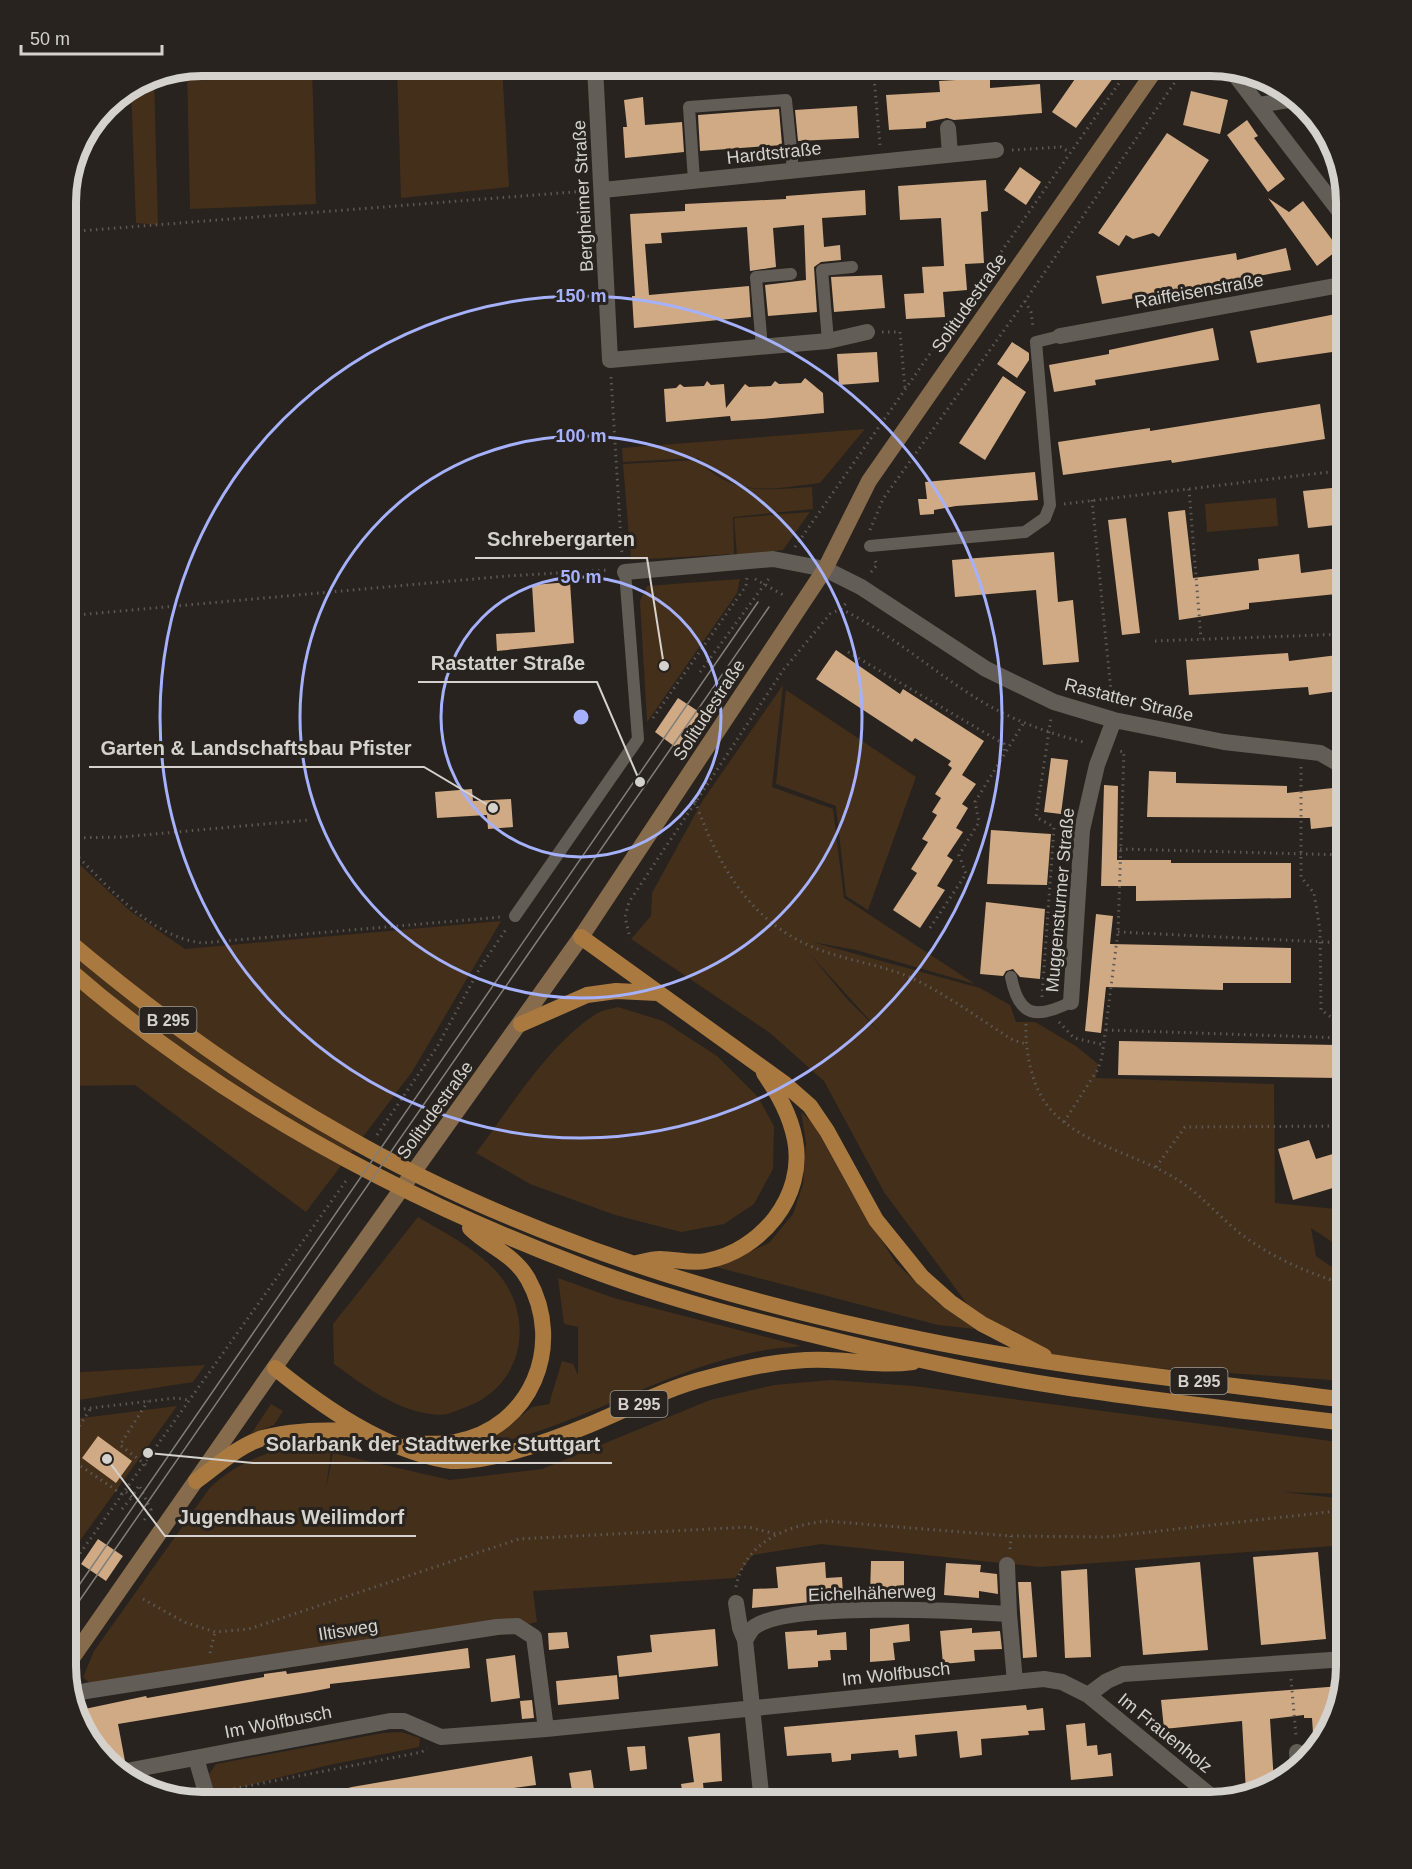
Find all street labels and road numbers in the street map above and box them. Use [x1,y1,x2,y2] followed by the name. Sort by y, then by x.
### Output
[569,120,597,272] street label: Bergheimer Straße
[726,138,822,168] street label: Hardtstraße
[928,250,1010,356] street label: Solitudestraße
[1133,270,1265,312] street label: Raiffeisenstraße
[669,656,749,764] street label: Solitudestraße
[1063,674,1195,726] street label: Rastatter Straße
[1042,807,1078,993] street label: Muggensturmer Straße
[140,1007,196,1033] road number: B 295
[393,1057,477,1163] street label: Solitudestraße
[1170,1368,1228,1394] road number: B 295
[610,1391,668,1417] road number: B 295
[808,1581,936,1605] street label: Eichelhäherweg
[317,1615,379,1645] street label: Iltisweg
[841,1658,951,1690] street label: Im Wolfbusch
[1114,1689,1216,1777] street label: Im Frauenholz
[223,1702,333,1742] street label: Im Wolfbusch

